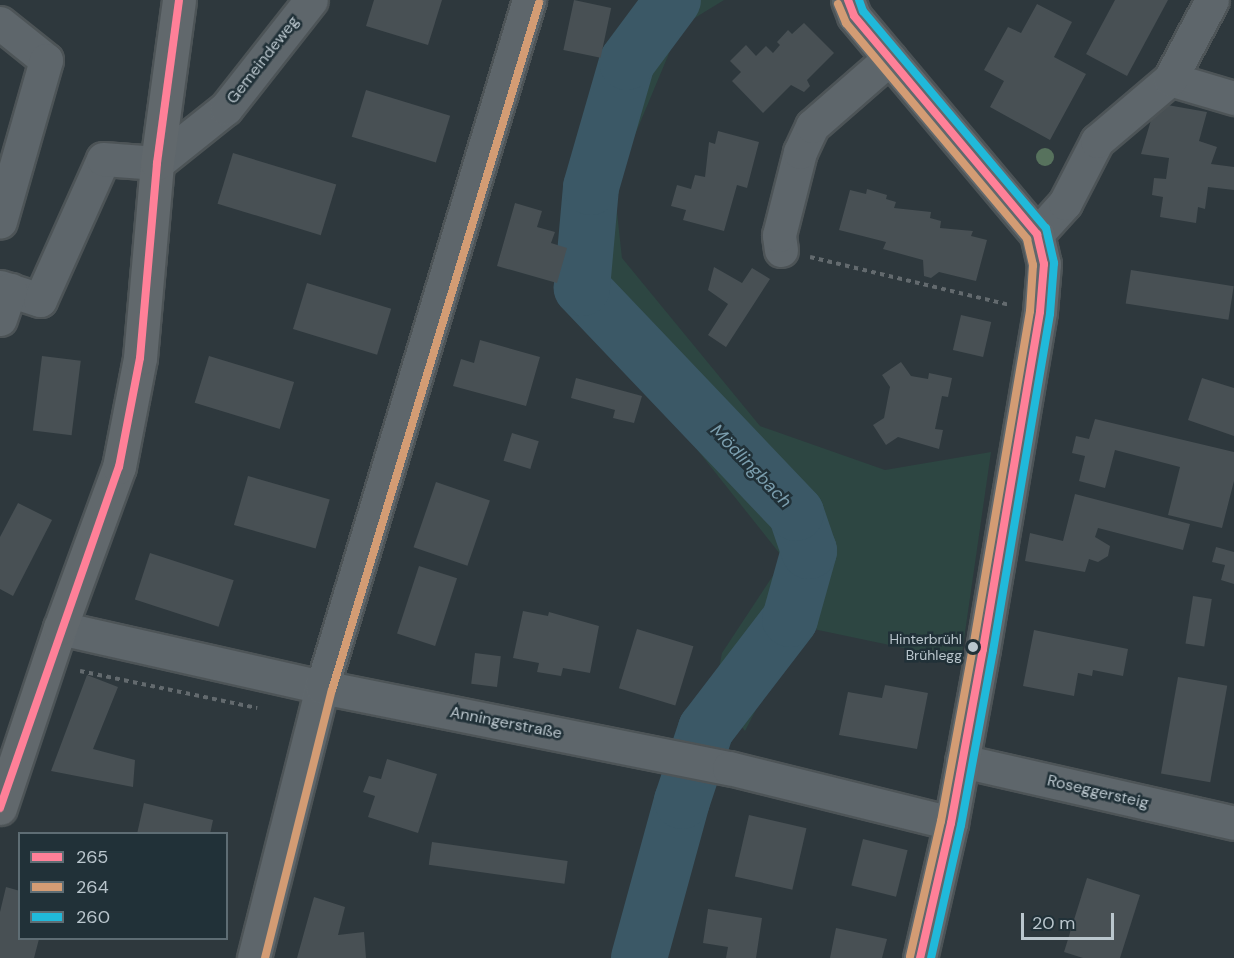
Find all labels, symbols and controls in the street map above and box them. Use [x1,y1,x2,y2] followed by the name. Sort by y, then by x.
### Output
[223,12,303,108] street label: Gemeindeweg
[706,420,796,512] water label: Mödlingbach
[890,631,962,664] place label: Hinterbrühl Brühlegg
[967,641,979,653] marker: Hinterbrühl Brühlegg
[448,703,564,743] street label: Anningerstraße
[1045,771,1151,813] street label: Roseggersteig
[18,832,228,940] legend
[76,845,108,869] text: 265
[76,875,109,899] text: 264
[1024,901,1117,939] scale bar
[76,905,110,929] text: 260
[1032,911,1075,935] text: 20 m

